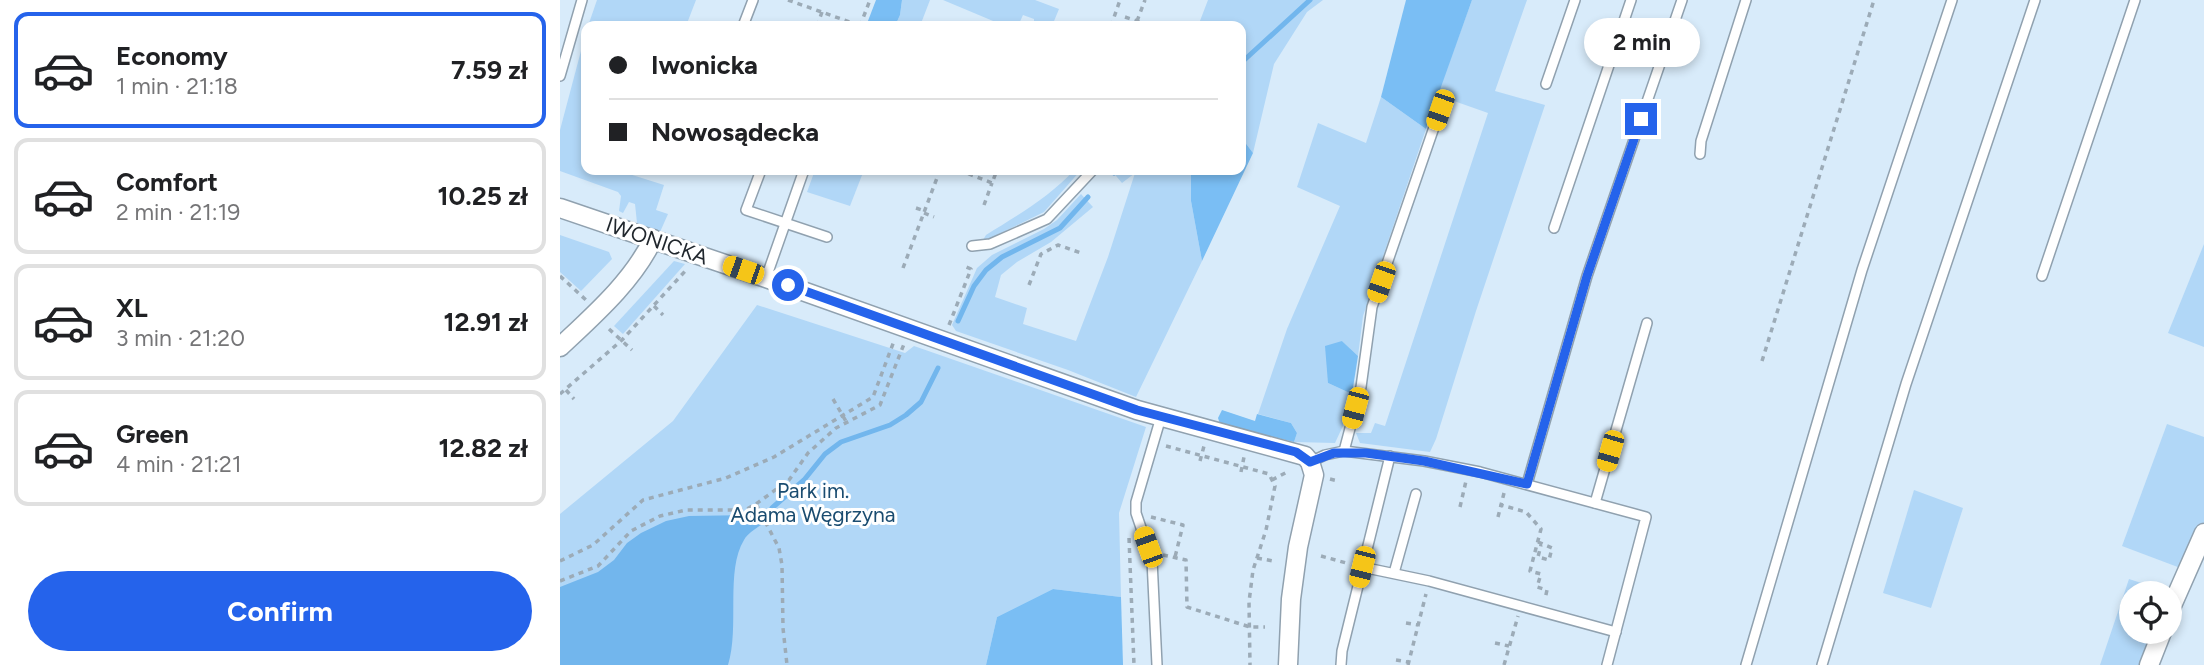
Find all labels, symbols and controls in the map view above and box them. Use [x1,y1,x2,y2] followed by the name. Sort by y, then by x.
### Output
[1583,18,1699,66] callout: 2 min
[1613,28,1671,56] text: 2 min
[32,39,95,102] icon: car
[116,40,228,72] text: Economy
[651,49,758,81] text: Iwonicka
[451,54,528,86] text: 7.59 zł
[116,72,238,100] text: 1 min · 21:18
[1424,87,1457,133] car
[1625,103,1657,135] route end
[651,116,819,148] text: Nowosądecka
[32,165,95,228] icon: car
[116,166,218,198] text: Comfort
[438,180,528,212] text: 10.25 zł
[116,198,240,226] text: 2 min · 21:19
[603,211,711,270] street label: IWONICKA
[720,253,767,287] car
[1365,259,1398,305] car
[772,269,804,301] route start
[32,291,95,354] icon: car
[116,292,148,324] text: XL
[443,306,528,338] text: 12.91 zł
[116,324,245,352] text: 3 min · 21:20
[1340,385,1371,431] car
[32,417,95,480] icon: car
[116,418,189,450] text: Green
[1595,428,1626,474] car
[439,432,528,464] text: 12.82 zł
[116,450,241,478] text: 4 min · 21:21
[731,478,895,527] park label: Park im. Adama Węgrzyna
[1131,524,1166,570] car
[1347,544,1378,590] car
[28,571,532,651] button: Confirm
[2119,581,2182,644] map controls
[2119,581,2182,644] button: locate

